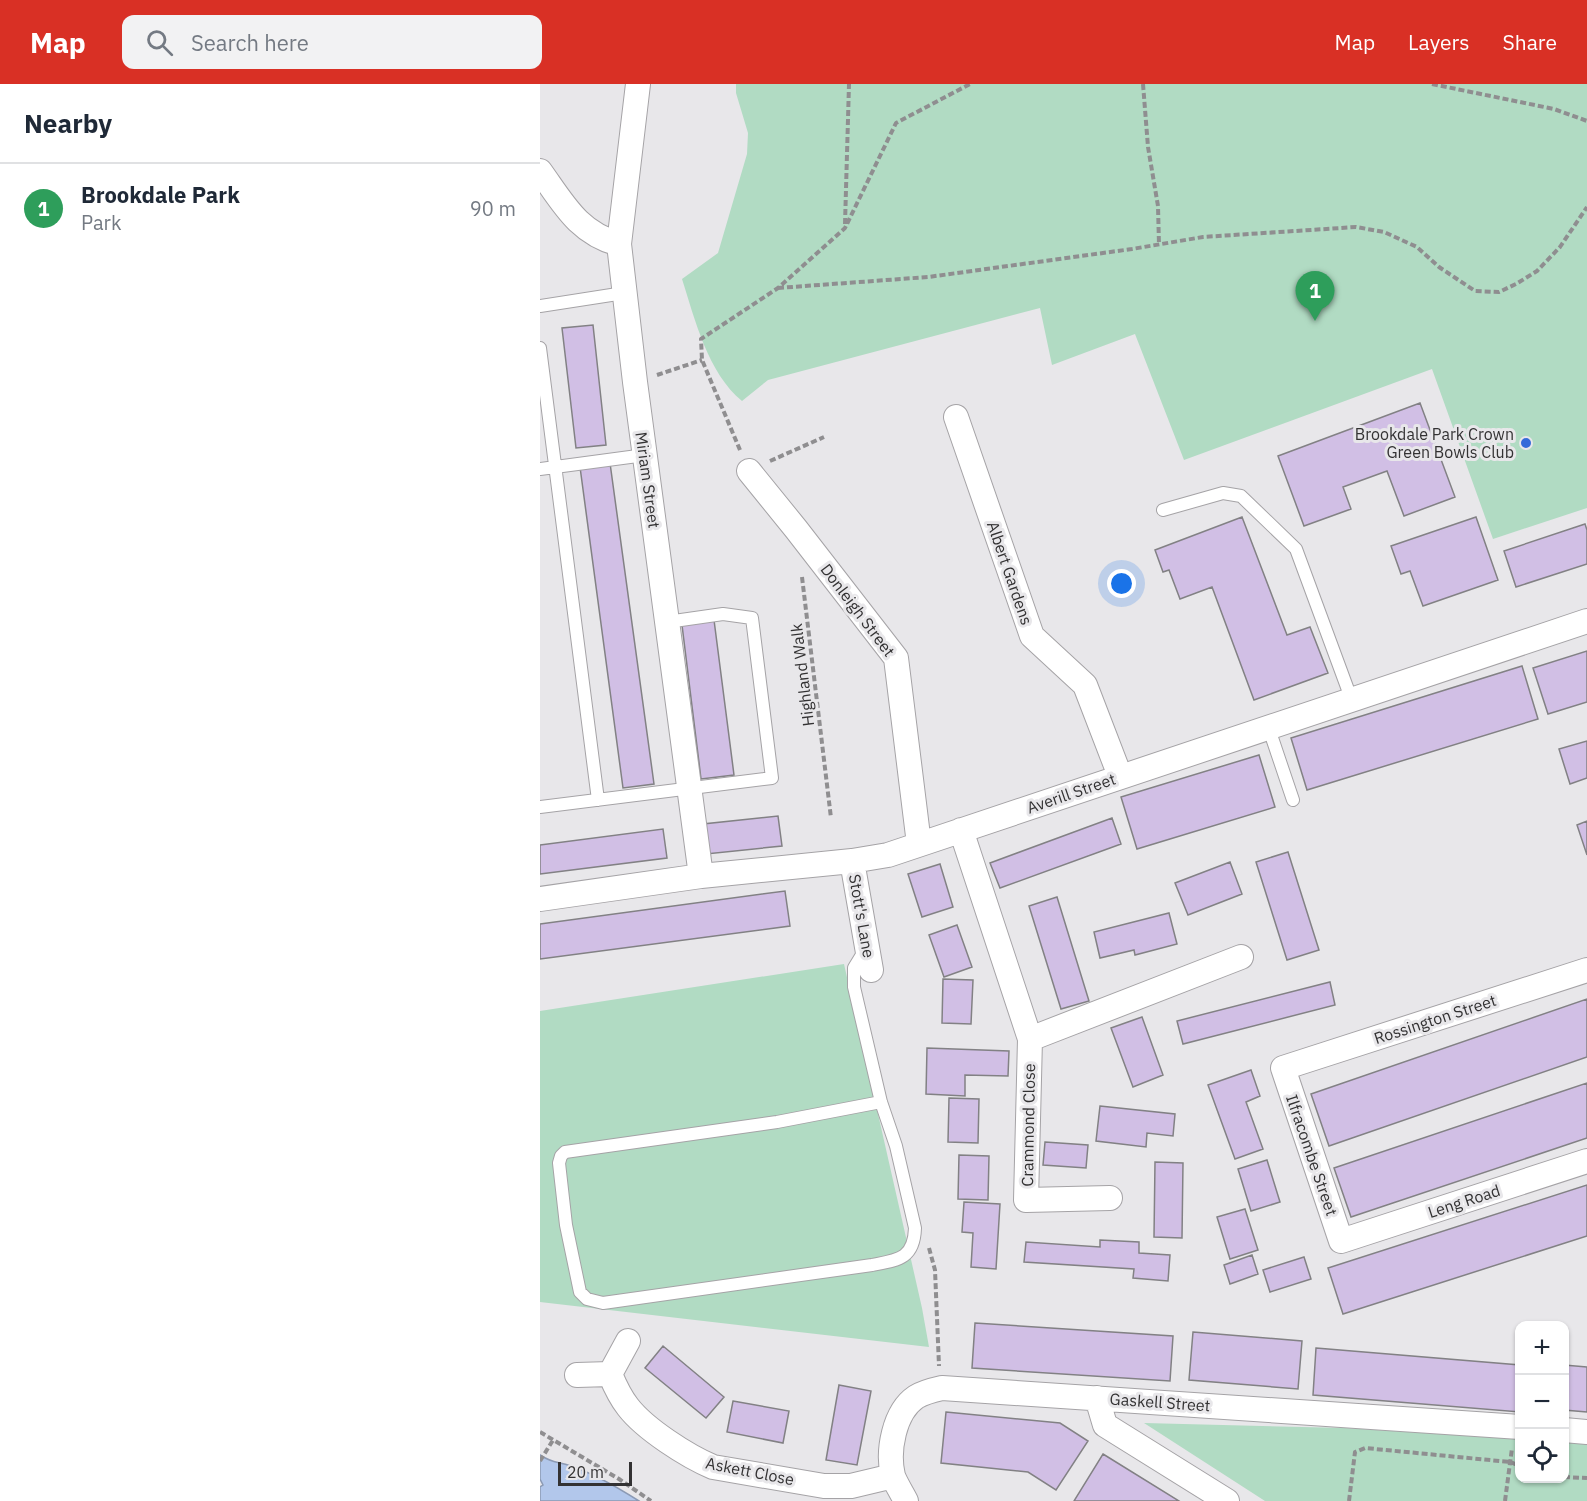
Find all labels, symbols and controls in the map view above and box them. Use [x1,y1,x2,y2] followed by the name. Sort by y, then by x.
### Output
[122,15,542,69] search box
[30,24,86,61] text: Map
[143,26,176,59] icon: search
[191,28,309,57] text: Search here
[1335,28,1375,56] text: Map
[1408,28,1470,56] text: Layers
[1503,28,1557,56] text: Share
[24,106,112,140] text: Nearby
[81,180,240,209] text: Brookdale Park
[38,195,50,222] text: 1
[470,195,516,222] text: 90 m
[81,209,121,236] text: Park
[1296,272,1334,321] pin: 1
[1355,424,1514,462] place label: Brookdale Park Crown Green Bowls Club
[631,431,665,529] street label: Miriam Street
[1519,436,1533,450] marker: Brookdale Park Crown Green Bowls Club
[983,519,1037,627] street label: Albert Gardens
[817,560,899,660] street label: Donleigh Street
[1107,569,1136,598] your location
[786,622,818,727] street label: Highland Walk
[1024,768,1118,818] street label: Averill Street
[845,873,879,960] street label: Stott's Lane
[1371,990,1499,1048] street label: Rossington Street
[1017,1063,1039,1187] street label: Crammond Close
[1282,1092,1342,1218] street label: Ilfracombe Street
[1425,1180,1503,1222] street label: Leng Road
[1515,1321,1569,1483] map controls
[1515,1321,1569,1375] button: +
[1515,1375,1569,1429] button: −
[1109,1389,1211,1415] street label: Gaskell Street
[1515,1429,1569,1483] button: locate
[704,1453,796,1489] street label: Askett Close
[558,1459,632,1486] scale bar
[567,1462,604,1482] text: 20 m

